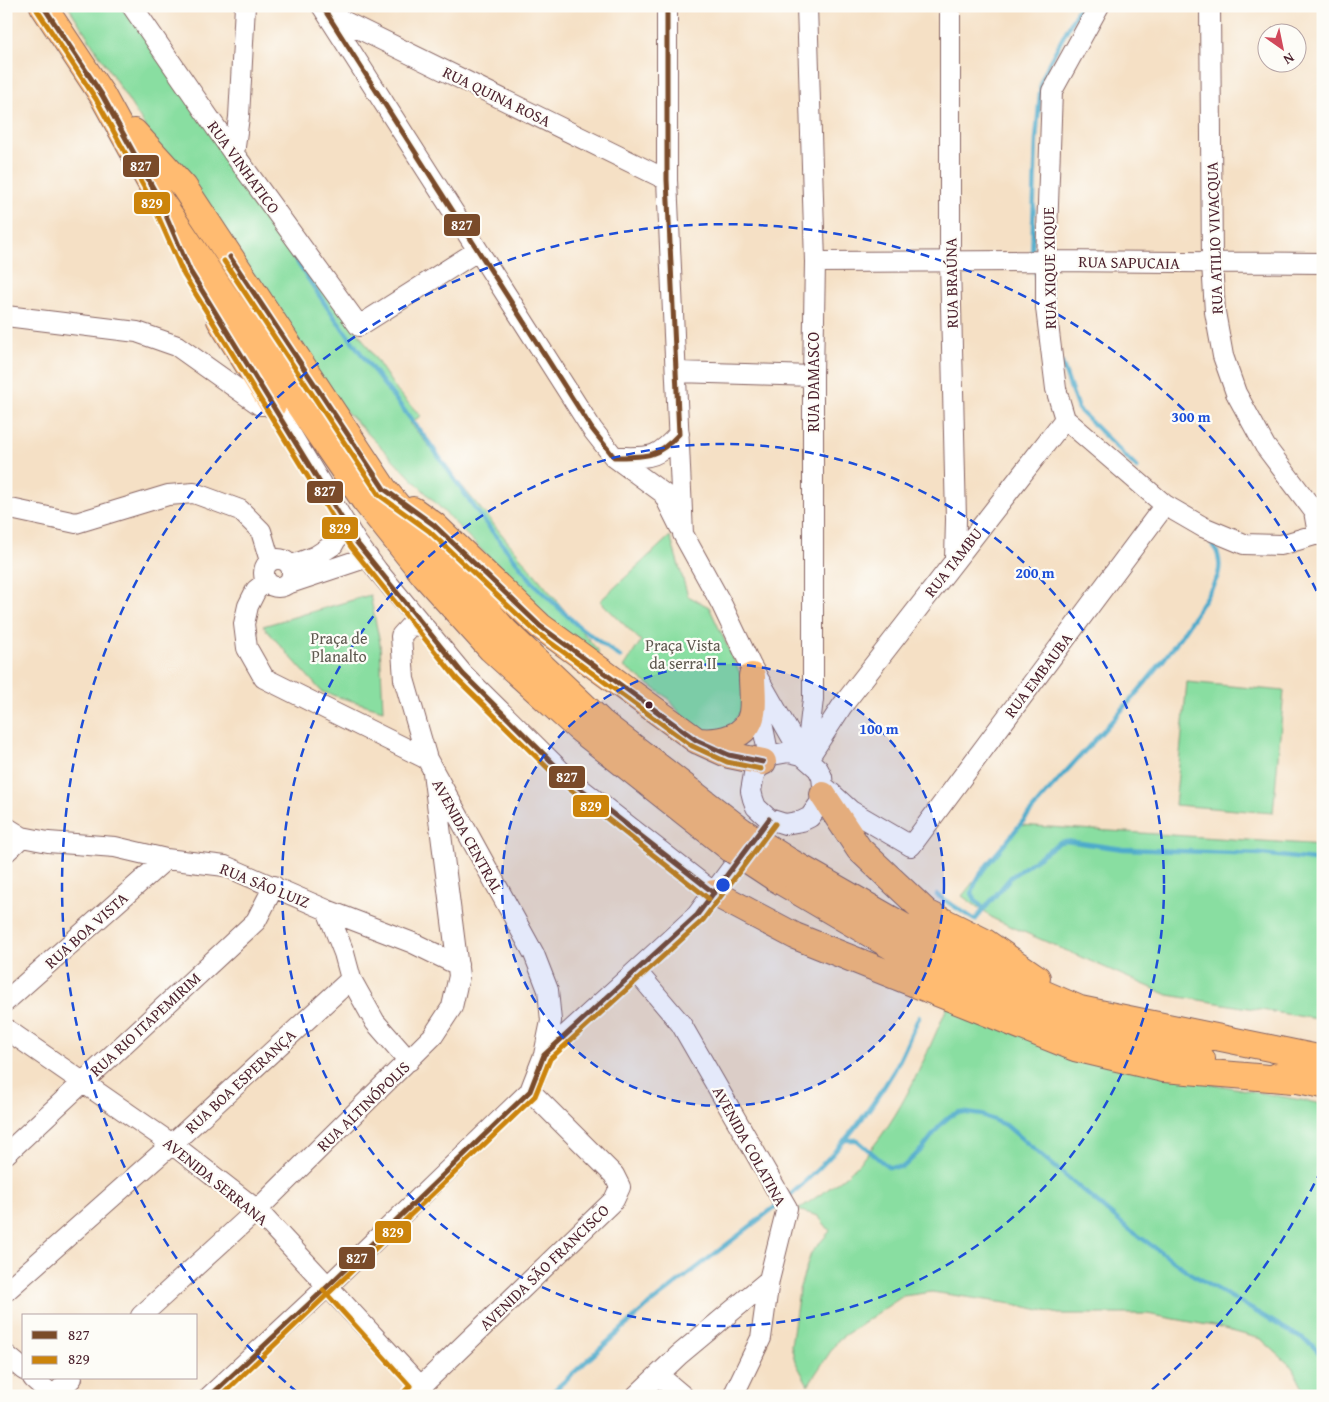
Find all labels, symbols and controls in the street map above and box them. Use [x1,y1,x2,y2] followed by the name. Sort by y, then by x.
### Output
[1256,22,1306,72] north arrow
[1279,48,1298,70] text: N
[439,59,555,133] street label: RUA QUINA ROSA
[202,115,286,219] street label: RUA VINHATICO
[122,154,160,178] line badge: 827
[130,156,152,176] text: 827
[1199,161,1229,315] street label: RUA ATILIO VIVACQUA
[133,191,171,215] line badge: 829
[141,193,163,213] text: 829
[1036,207,1062,329] street label: RUA XIQUE XIQUE
[443,213,481,237] line badge: 827
[451,215,473,235] text: 827
[938,237,964,329] street label: RUA BRAÚNA
[1078,249,1180,275] street label: RUA SAPUCAIA
[801,332,825,432] street label: RUA DAMASCO
[1171,406,1211,427] text: 300 m
[306,480,344,504] line badge: 827
[314,481,336,501] text: 827
[321,516,359,540] line badge: 829
[329,518,351,538] text: 829
[918,522,988,602] street label: RUA TAMBU
[1015,562,1055,583] text: 200 m
[311,626,367,668] park label: Praça de Planalto
[998,627,1078,723] street label: RUA EMBAUBA
[645,633,721,675] park label: Praça Vista da serra II
[644,700,654,710] unlabelled marker
[859,718,899,739] text: 100 m
[548,765,586,789] line badge: 827
[556,767,578,787] text: 827
[427,774,510,898] street label: AVENIDA CENTRAL
[572,794,610,818] line badge: 829
[580,796,602,816] text: 829
[217,856,313,914] street label: RUA SÃO LUIZ
[714,876,732,894] centre of rings
[39,886,133,974] street label: RUA BOA VISTA
[84,966,206,1082] street label: RUA RIO ITAPEMIRIM
[179,1023,301,1139] street label: RUA BOA ESPERANÇA
[311,1055,415,1157] street label: RUA ALTINÓPOLIS
[707,1082,793,1211] street label: AVENIDA COLATINA
[158,1131,274,1231] street label: AVENIDA SERRANA
[474,1198,615,1336] street label: AVENIDA SÃO FRANCISCO
[374,1220,412,1244] line badge: 829
[382,1222,404,1242] text: 829
[338,1246,376,1270] line badge: 827
[346,1248,368,1268] text: 827
[22,1314,198,1380] legend
[68,1324,90,1345] text: 827
[68,1348,90,1369] text: 829

